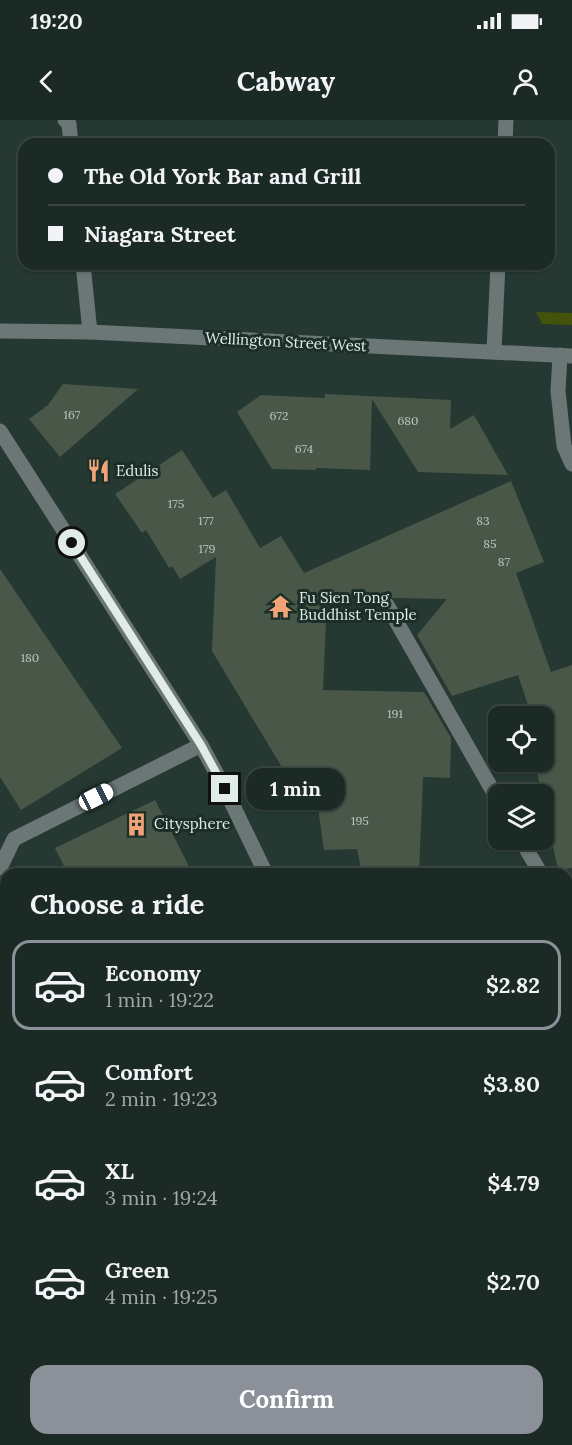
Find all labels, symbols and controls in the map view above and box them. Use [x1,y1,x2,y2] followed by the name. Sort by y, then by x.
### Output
[30,7,83,35] text: 19:20
[237,64,335,98] text: Cabway
[30,65,63,98] icon: back
[509,65,542,98] icon: person
[84,162,361,190] text: The Old York Bar and Grill
[84,220,236,248] text: Niagara Street
[205,328,367,355] street label: Wellington Street West
[64,407,81,422] house number: 167
[270,408,288,423] house number: 672
[397,413,419,428] house number: 680
[295,441,314,456] house number: 674
[85,458,111,484] restaurant icon: Edulis
[116,461,159,480] place label: Edulis
[168,496,184,511] house number: 175
[198,513,214,528] house number: 177
[476,513,490,528] house number: 83
[58,529,85,556] route start
[483,536,497,551] house number: 85
[199,541,215,556] house number: 179
[498,554,511,569] house number: 87
[299,588,417,624] place label: Fu Sien Tong Buddhist Temple
[268,594,294,620] temple icon: Fu Sien Tong Buddhist Temple
[21,650,39,665] house number: 180
[387,706,403,721] house number: 191
[488,706,554,850] map controls
[488,706,554,772] button: locate
[246,768,345,810] callout: 1 min
[211,775,238,802] route end
[270,776,321,801] text: 1 min
[76,781,116,813] car
[488,784,554,850] button: layers
[123,811,149,837] building icon: Citysphere
[351,813,369,828] house number: 195
[154,814,230,833] place label: Citysphere
[30,887,204,921] text: Choose a ride
[33,958,87,1012] icon: car
[105,959,201,987] text: Economy
[486,971,540,999] text: $2.82
[105,987,214,1012] text: 1 min · 19:22
[33,1057,87,1111] icon: car
[105,1058,193,1086] text: Comfort
[483,1070,540,1098] text: $3.80
[105,1086,218,1111] text: 2 min · 19:23
[33,1156,87,1210] icon: car
[105,1157,134,1185] text: XL
[488,1169,540,1197] text: $4.79
[105,1185,218,1210] text: 3 min · 19:24
[33,1255,87,1309] icon: car
[105,1256,170,1284] text: Green
[487,1268,540,1296] text: $2.70
[105,1284,218,1309] text: 4 min · 19:25
[30,1365,543,1434] button: Confirm

